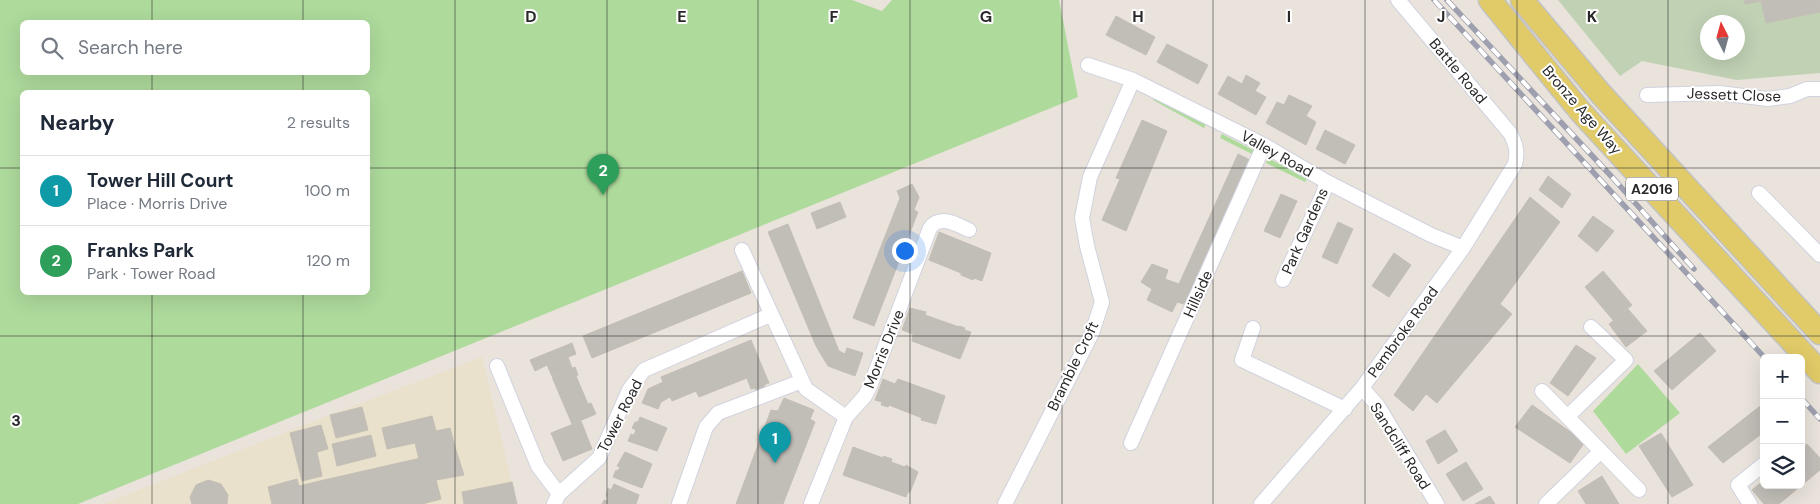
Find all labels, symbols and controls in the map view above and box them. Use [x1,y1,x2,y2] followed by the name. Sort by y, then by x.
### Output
[525,6,537,27] text: D
[677,6,687,27] text: E
[830,6,839,27] text: F
[980,6,992,27] text: G
[1132,6,1144,27] text: H
[1287,6,1291,27] text: I
[1437,6,1445,27] text: J
[1587,6,1598,27] text: K
[1700,15,1745,60] north arrow
[20,20,370,75] search box
[38,34,66,62] icon: search
[1425,34,1491,108] street label: Battle Road
[78,35,183,60] text: Search here
[1538,61,1627,159] street label: Bronze Age Way
[1687,83,1781,107] street label: Jessett Close
[40,109,114,137] text: Nearby
[287,112,350,133] text: 2 results
[1237,126,1317,182] street label: Valley Road
[587,154,619,195] pin: 2
[87,168,234,193] text: Tower Hill Court
[1626,178,1678,200] road number: A2016
[53,180,59,201] text: 1
[305,180,350,201] text: 100 m
[1277,185,1333,277] street label: Park Gardens
[87,193,227,214] text: Place · Morris Drive
[87,238,194,263] text: Franks Park
[892,238,918,264] your location
[51,250,61,271] text: 2
[306,250,350,271] text: 120 m
[87,263,215,284] text: Park · Tower Road
[1179,267,1217,321] street label: Hillside
[1363,282,1443,382] street label: Pembroke Road
[859,307,909,391] street label: Morris Drive
[1043,318,1103,414] street label: Bramble Croft
[1760,354,1805,489] map controls
[1760,354,1805,399] button: +
[593,376,647,456] street label: Tower Road
[1365,399,1435,493] street label: Sandcliff Road
[1760,399,1805,444] button: −
[11,410,21,431] text: 3
[759,422,791,463] pin: 1
[1760,444,1805,489] button: layers

